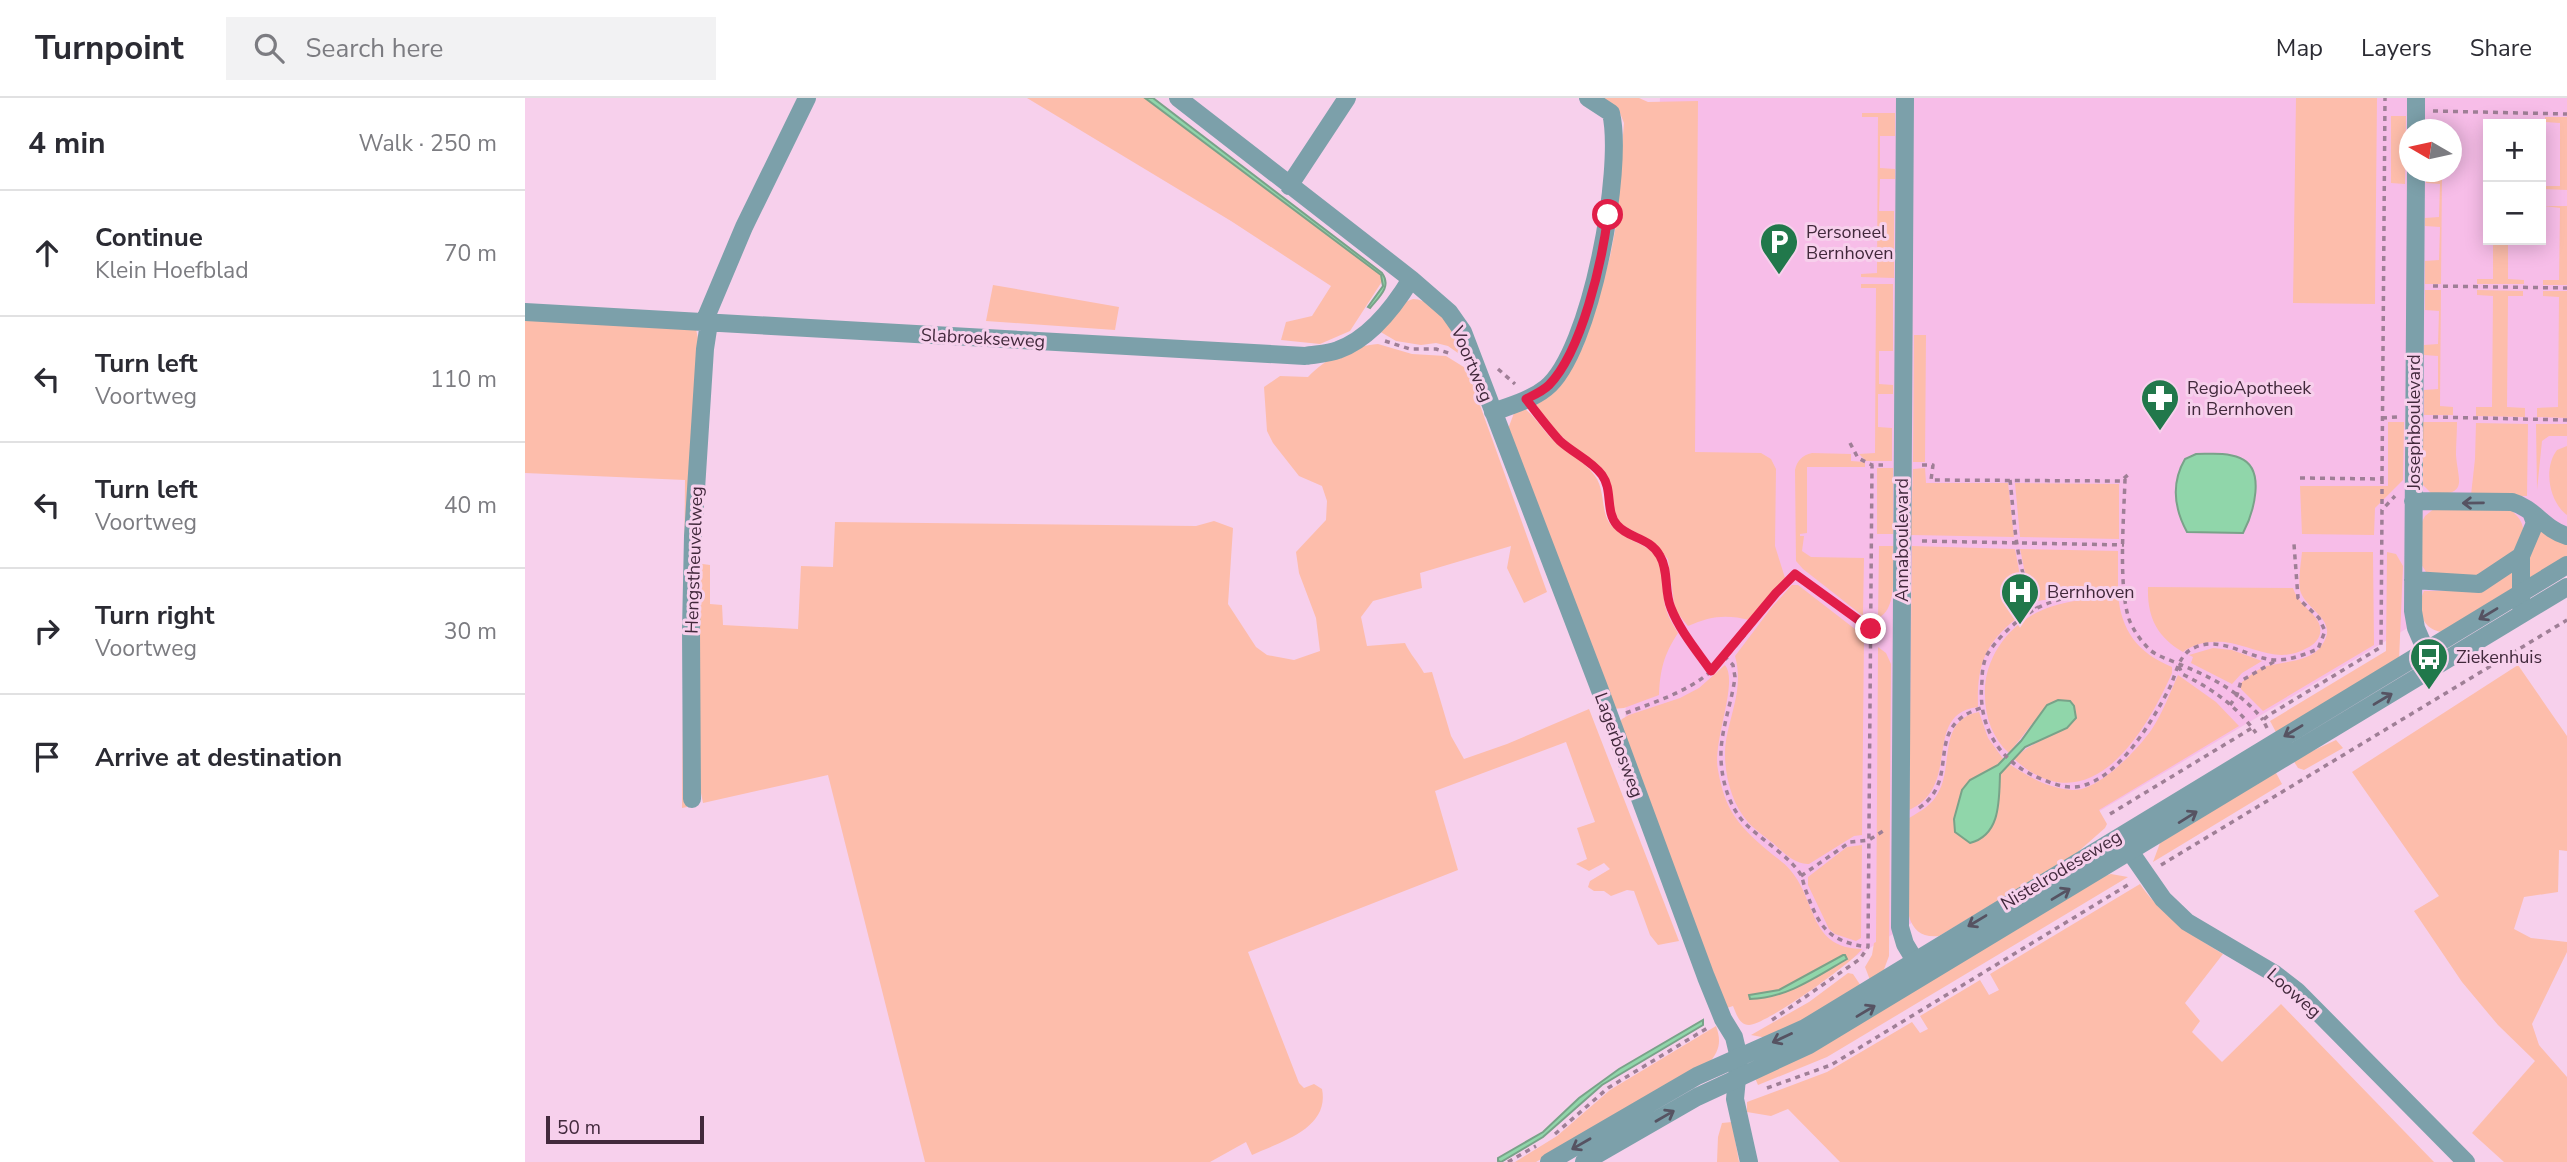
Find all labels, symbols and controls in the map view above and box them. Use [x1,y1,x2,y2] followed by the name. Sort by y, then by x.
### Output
[226,17,716,80] search box
[35,26,184,71] text: Turnpoint
[250,29,288,67] icon: search
[306,31,443,66] text: Search here
[2276,32,2323,64] text: Map
[2361,32,2432,64] text: Layers
[2470,32,2532,64] text: Share
[2399,119,2462,182] north arrow
[2483,119,2546,245] map controls
[2483,119,2546,182] button: +
[28,123,106,164] text: 4 min
[358,128,497,159] text: Walk · 250 m
[2483,182,2546,245] button: −
[1592,199,1623,230] route start
[95,220,203,255] text: Continue
[1806,220,1893,265] place label: Personeel Bernhoven
[1758,221,1800,276] parking icon: Personeel Bernhoven
[28,234,66,272] icon: ahead
[444,238,497,269] text: 70 m
[95,255,249,286] text: Klein Hoefblad
[1445,322,1499,405] street label: Voortweg
[920,323,1046,353] street label: Slabroekseweg
[95,346,198,381] text: Turn left
[2402,354,2426,491] street label: Josephboulevard
[28,360,66,398] icon: left
[430,364,497,395] text: 110 m
[2187,376,2312,421] place label: RegioApotheek in Bernhoven
[2139,377,2181,432] pharmacy icon: RegioApotheek in Bernhoven
[95,381,197,412] text: Voortweg
[95,472,198,507] text: Turn left
[1890,478,1914,602] street label: Annaboulevard
[28,486,66,524] icon: left
[679,486,709,634] street label: Hengstheuvelweg
[444,490,497,521] text: 40 m
[2462,496,2485,510] one-way arrow
[95,507,197,538] text: Voortweg
[1999,571,2041,626] hospital icon: Bernhoven
[2047,580,2134,604] place label: Bernhoven
[95,598,214,633] text: Turn right
[2478,607,2498,621] one-way arrow
[28,612,66,650] icon: right
[1855,613,1886,644] route end
[444,616,497,647] text: 30 m
[95,633,197,664] text: Voortweg
[2408,636,2450,691] bus stop icon: Ziekenhuis
[2456,645,2542,669] place label: Ziekenhuis
[1589,689,1649,801] street label: Lagerbosweg
[2372,691,2392,705] one-way arrow
[2283,724,2303,738] one-way arrow
[28,738,66,776] icon: arrive
[95,740,342,775] text: Arrive at destination
[2178,809,2197,824] one-way arrow
[1996,824,2126,916] street label: Nistelrodeseweg
[2051,887,2071,901] one-way arrow
[1967,915,1987,929] one-way arrow
[2262,963,2326,1023] street label: Looweg
[1856,1003,1876,1017] one-way arrow
[1772,1032,1793,1045] one-way arrow
[1654,1108,1674,1122] one-way arrow
[546,1113,703,1145] scale bar
[557,1115,601,1141] text: 50 m
[1571,1137,1591,1151] one-way arrow

